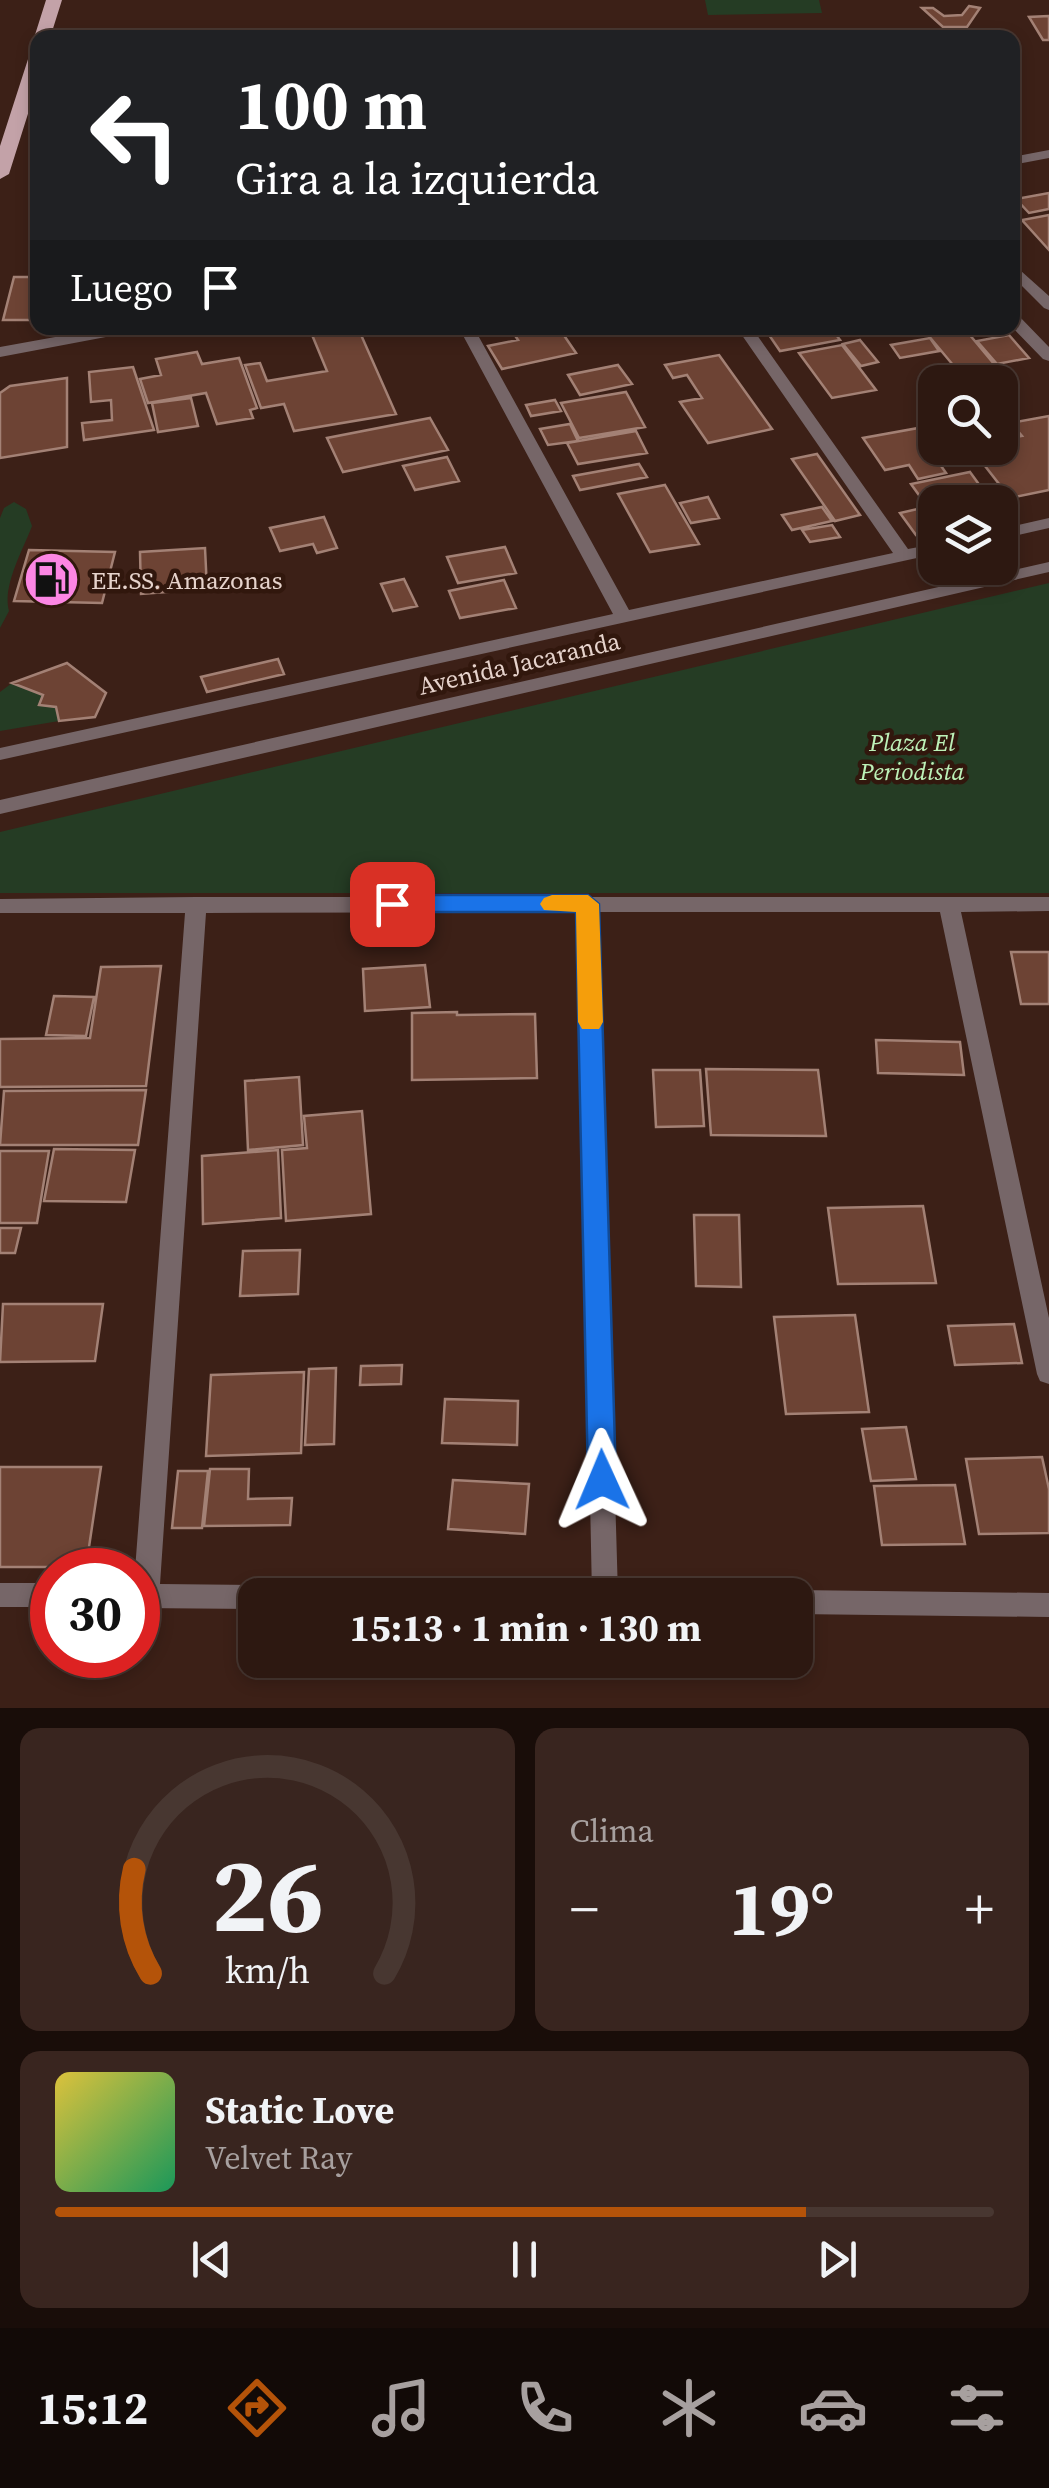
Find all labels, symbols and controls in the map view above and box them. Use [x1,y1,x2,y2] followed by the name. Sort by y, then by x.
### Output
[235,56,427,152] text: 100 m
[70,70,200,200] icon: left
[235,147,599,209] text: Gira a la izquierda
[193,260,248,315] icon: arrive
[70,262,173,314] text: Luego
[918,365,1018,585] map controls
[918,365,1018,465] button: search
[918,485,1018,585] button: layers
[22,550,82,610] fuel station icon: EE.SS. Amazonas
[91,563,283,597] place label: EE.SS. Amazonas
[415,623,623,703] street label: Avenida Jacaranda
[858,725,965,788] park label: Plaza El Periodista
[350,862,435,947] pin
[365,877,420,932] icon: arrive
[550,1428,654,1532] position arrow
[30,1548,160,1678] speed limit sign: 30
[349,1602,702,1654] text: 15:13 · 1 min · 130 m
[570,1809,654,1853] text: Clima
[211,1823,324,1966] text: 26
[729,1857,835,1960] text: 19°
[570,1871,599,1946] text: −
[965,1871,994,1946] text: +
[225,1946,310,1995] text: km/h
[205,2084,394,2136] text: Static Love
[205,2136,352,2180] text: Velvet Ray
[184,2232,239,2287] icon: previous
[497,2232,552,2287] icon: pause
[810,2232,865,2287] icon: next
[222,2373,292,2443] icon: directions
[366,2373,436,2443] icon: music
[510,2373,580,2443] icon: phone
[654,2373,724,2443] icon: climate
[798,2373,868,2443] icon: car
[942,2373,1012,2443] icon: filters
[37,2377,148,2439] text: 15:12

